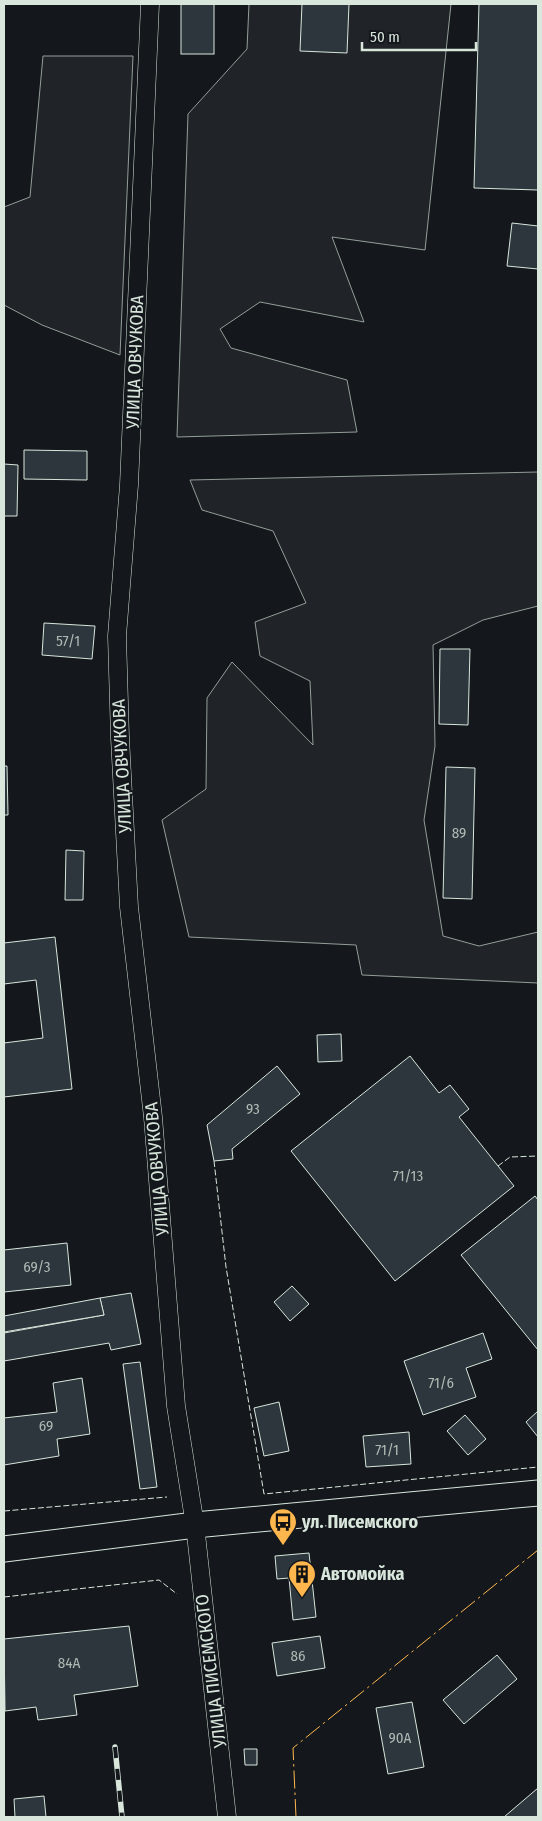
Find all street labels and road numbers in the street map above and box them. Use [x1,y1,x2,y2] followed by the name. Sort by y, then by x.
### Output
[122,294,148,430] street label: УЛИЦА ОВЧУКОВА
[107,698,137,835] street label: УЛИЦА ОВЧУКОВА
[140,1101,174,1238] street label: УЛИЦА ОВЧУКОВА
[191,1593,231,1750] street label: УЛИЦА ПИСЕМСКОГО

